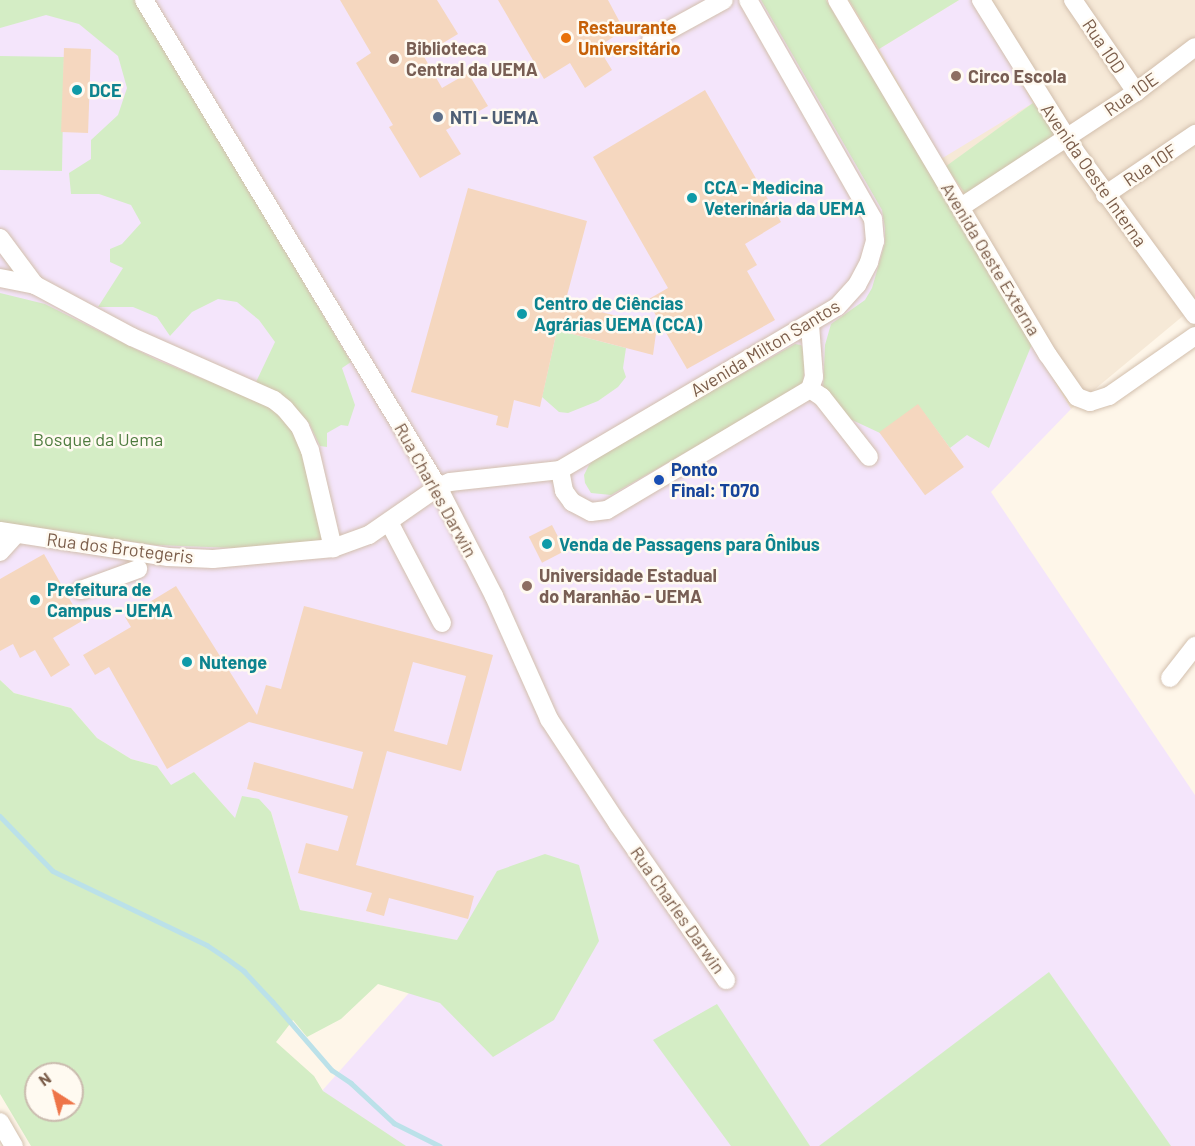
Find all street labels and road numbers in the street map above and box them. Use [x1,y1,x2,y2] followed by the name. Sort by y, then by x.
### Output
[1078,15,1130,77] street label: Rua 10D
[1100,68,1162,120] street label: Rua 10E
[1037,99,1151,251] street label: Avenida Oeste Interna
[1119,139,1181,191] street label: Rua 10F
[937,179,1045,339] street label: Avenida Oeste Externa
[686,295,844,401] street label: Avenida Milton Santos
[390,419,482,561] street label: Rua Charles Darwin
[45,528,195,568] street label: Rua dos Brotegeris
[626,842,730,978] street label: Rua Charles Darwin

